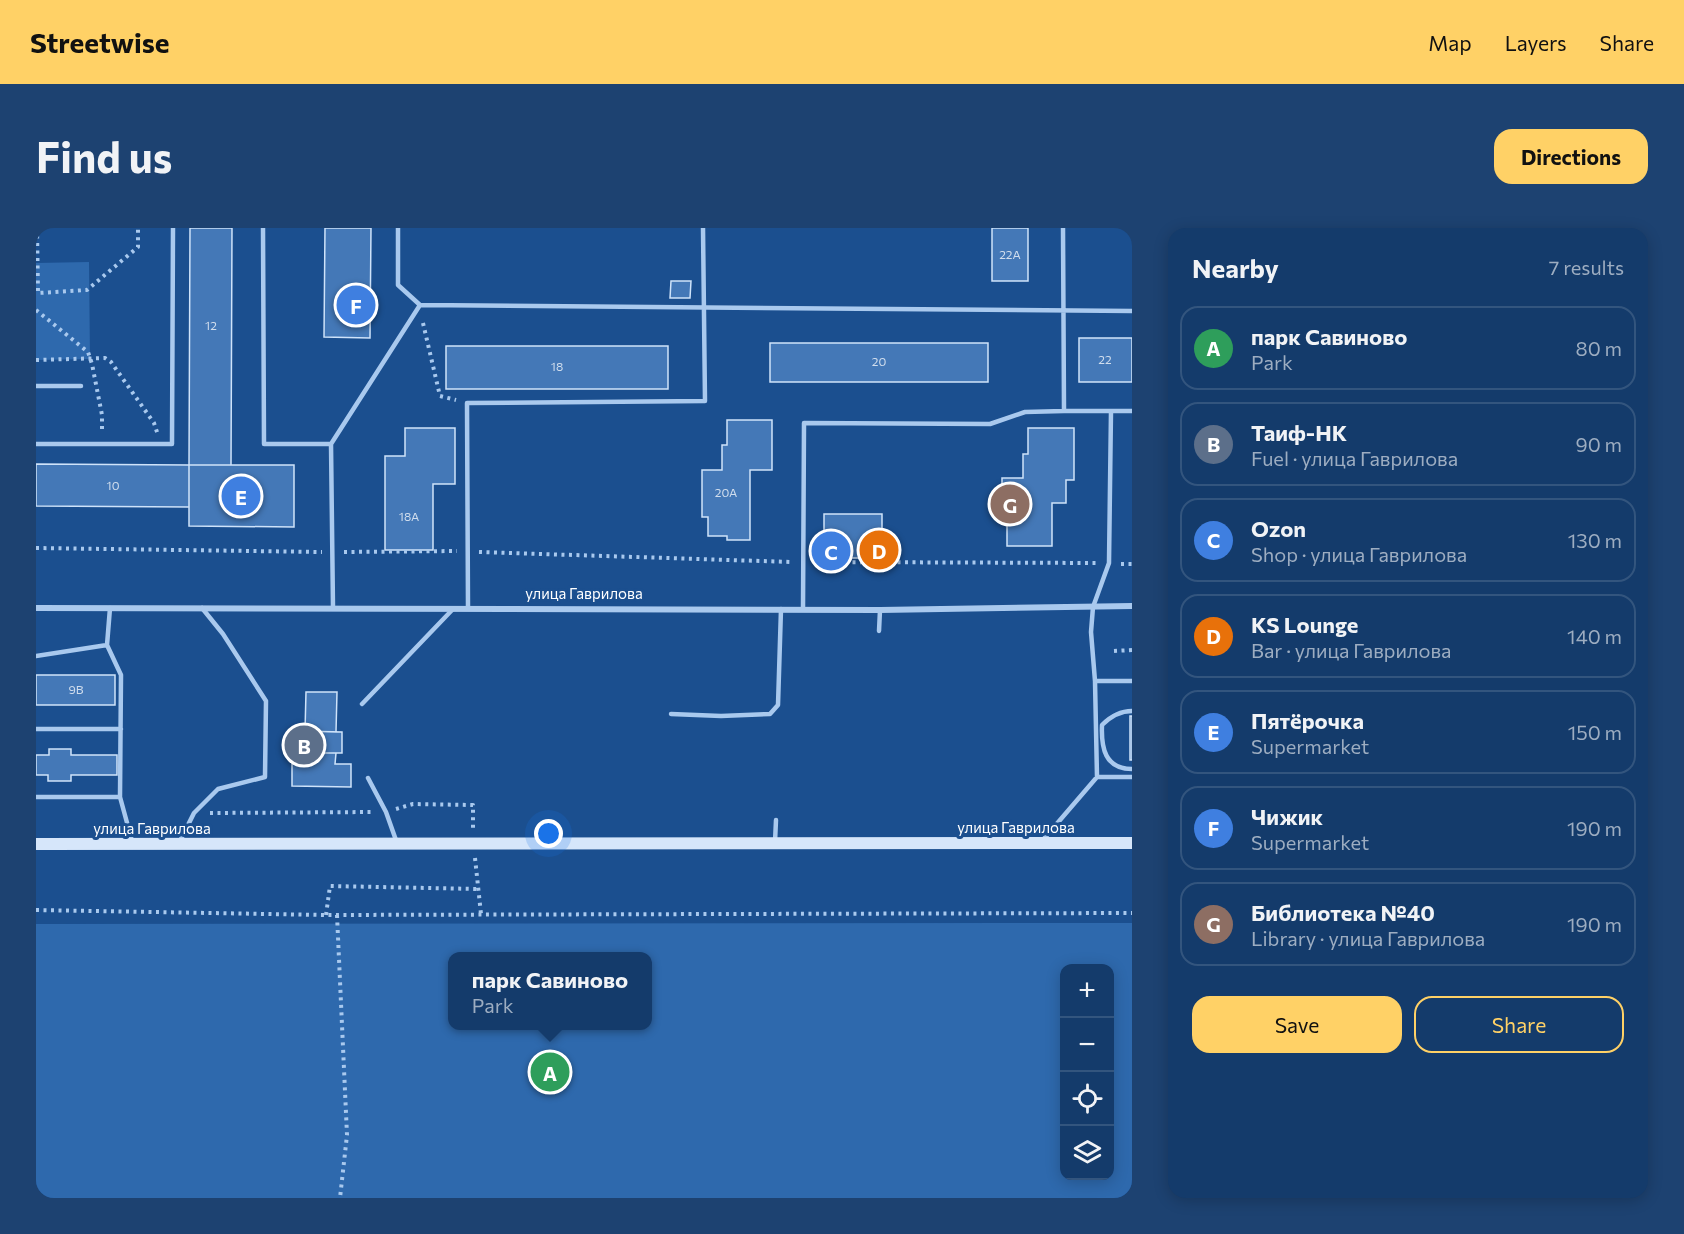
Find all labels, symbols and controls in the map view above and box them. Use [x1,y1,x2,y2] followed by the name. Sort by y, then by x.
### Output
[30,25,170,59] text: Streetwise
[1428,30,1472,55] text: Map
[1505,30,1567,55] text: Layers
[1600,30,1654,55] text: Share
[1494,129,1648,184] button: Directions
[36,130,172,182] text: Find us
[999,247,1021,261] house number: 22А
[1192,252,1279,283] text: Nearby
[1549,255,1624,279] text: 7 results
[336,282,376,328] pin: F
[205,318,217,332] house number: 12
[1251,323,1407,350] text: парк Савиново
[1206,336,1221,360] text: A
[1576,336,1622,360] text: 80 m
[1251,350,1293,374] text: Park
[1098,352,1112,366] house number: 22
[872,354,886,368] house number: 20
[551,359,563,373] house number: 18
[1251,419,1347,446] text: Таиф-НК
[1207,432,1220,456] text: B
[1576,432,1622,456] text: 90 m
[1251,446,1458,470] text: Fuel · улица Гаврилова
[222,474,260,518] pin: E
[107,478,120,492] house number: 10
[990,482,1030,526] pin: G
[715,485,737,499] house number: 20А
[399,509,419,523] house number: 18А
[1251,515,1306,542] text: Ozon
[812,528,850,574] pin: C
[860,528,898,572] pin: D
[1207,528,1220,552] text: C
[1568,528,1622,552] text: 130 m
[1251,542,1467,566] text: Shop · улица Гаврилова
[525,584,643,602] street label: улица Гаврилова
[1251,611,1358,638] text: KS Lounge
[1206,624,1221,648] text: D
[1567,624,1622,648] text: 140 m
[1251,638,1451,662] text: Bar · улица Гаврилова
[68,682,84,696] house number: 9В
[1251,707,1364,734] text: Пятёрочка
[1208,720,1219,744] text: E
[1568,720,1622,744] text: 150 m
[284,722,324,768] pin: B
[1251,734,1369,758] text: Supermarket
[1251,803,1323,830] text: Чижик
[1208,816,1219,840] text: F
[1567,816,1622,840] text: 190 m
[957,818,1075,836] street label: улица Гаврилова
[93,819,211,837] street label: улица Гаврилова
[534,819,563,848] your location
[1251,830,1369,854] text: Supermarket
[1251,899,1435,926] text: Библиотека №40
[1206,912,1221,936] text: G
[1567,912,1622,936] text: 190 m
[1251,926,1485,950] text: Library · улица Гаврилова
[448,952,652,1030] popup
[1060,964,1114,1180] map controls
[1060,964,1114,1018] button: +
[472,966,628,993] text: парк Савиново
[472,993,514,1017] text: Park
[1192,996,1402,1053] button: Save
[1414,996,1624,1053] button: Share
[1060,1018,1114,1072] button: −
[530,1050,570,1094] pin: A
[1060,1072,1114,1126] button: locate
[1060,1126,1114,1180] button: layers

